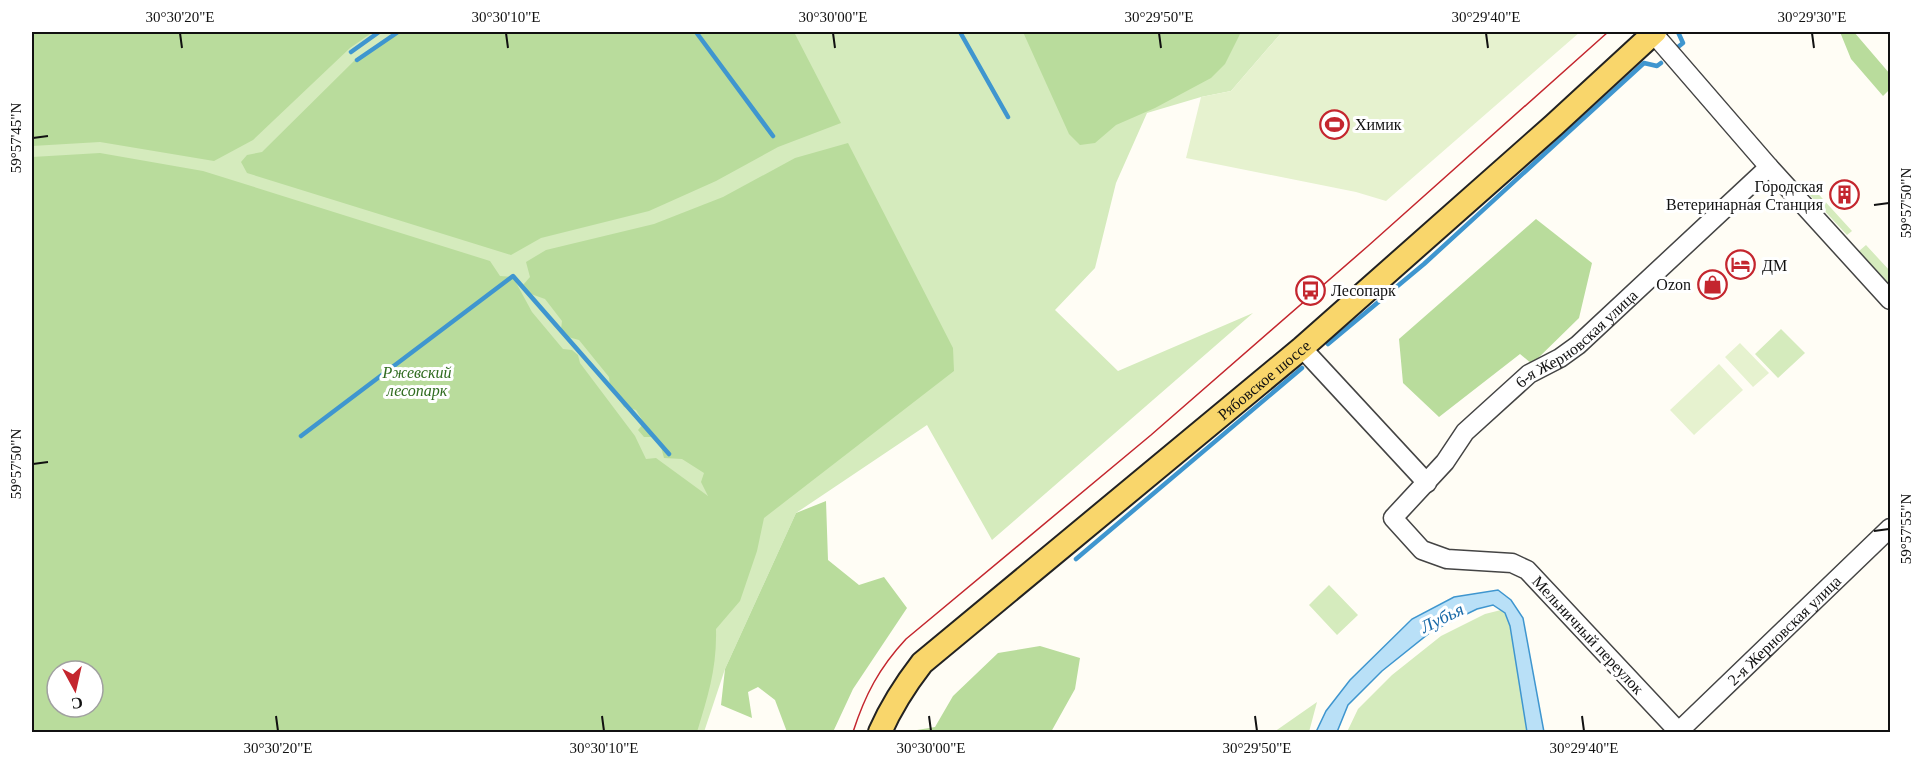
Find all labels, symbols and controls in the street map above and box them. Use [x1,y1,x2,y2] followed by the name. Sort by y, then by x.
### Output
[146,9,215,25] text: 30°30'20"E
[472,9,541,25] text: 30°30'10"E
[799,9,868,25] text: 30°30'00"E
[1125,9,1194,25] text: 30°29'50"E
[1452,9,1521,25] text: 30°29'40"E
[1778,9,1847,25] text: 30°29'30"E
[8,103,24,173] text: 59°57'45"N
[1318,108,1350,140] sports icon: Химик
[1355,116,1402,133] place label: Химик
[1898,168,1914,238] text: 59°57'50"N
[1666,178,1824,214] place label: Городская Ветеринарная Станция
[1828,179,1860,211] building icon: Городская Ветеринарная Станция
[1725,249,1757,281] hotel icon: ДМ
[1762,257,1787,275] place label: ДМ
[1696,268,1728,300] shop icon: Ozon
[1294,274,1326,306] bus stop icon: Лесопарк
[1656,276,1691,293] place label: Ozon
[1331,282,1396,300] place label: Лесопарк
[1512,286,1640,391] street label: 6-я Жерновская улица
[1214,336,1314,423] street label: Рябовское шоссе
[382,364,451,400] park label: Ржевский лесопарк
[8,429,24,499] text: 59°57'50"N
[1898,494,1914,564] text: 59°57'55"N
[1724,572,1844,688] street label: 2-я Жерновская улица
[1528,573,1647,698] street label: Мельничный переулок
[1416,599,1467,637] water label: Лубья
[45,659,105,719] north arrow
[70,694,84,713] text: С
[244,740,313,756] text: 30°30'20"E
[570,740,639,756] text: 30°30'10"E
[897,740,966,756] text: 30°30'00"E
[1223,740,1292,756] text: 30°29'50"E
[1550,740,1619,756] text: 30°29'40"E

